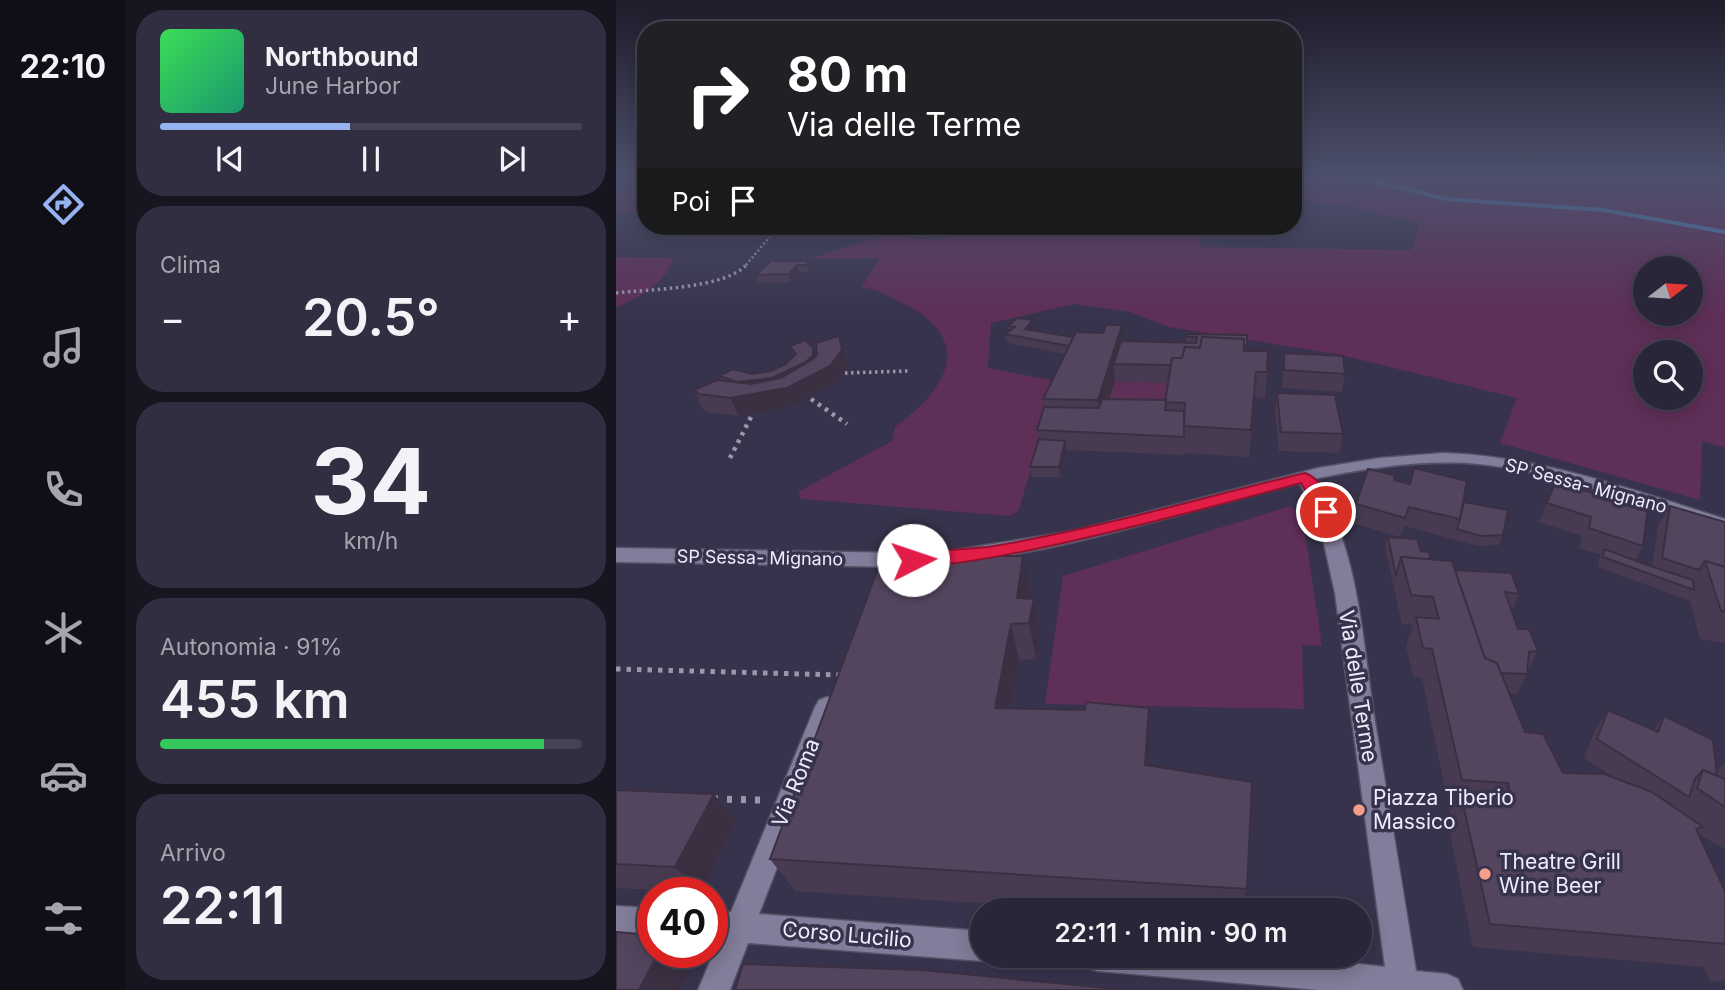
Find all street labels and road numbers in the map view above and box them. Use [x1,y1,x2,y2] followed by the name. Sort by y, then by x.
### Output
[1503,454,1669,517] street label: SP Sessa- Mignano
[677,546,843,569] street label: SP Sessa- Mignano
[1334,608,1383,764] street label: Via delle Terme
[766,735,825,831] street label: Via Roma
[781,916,913,953] street label: Corso Lucilio

